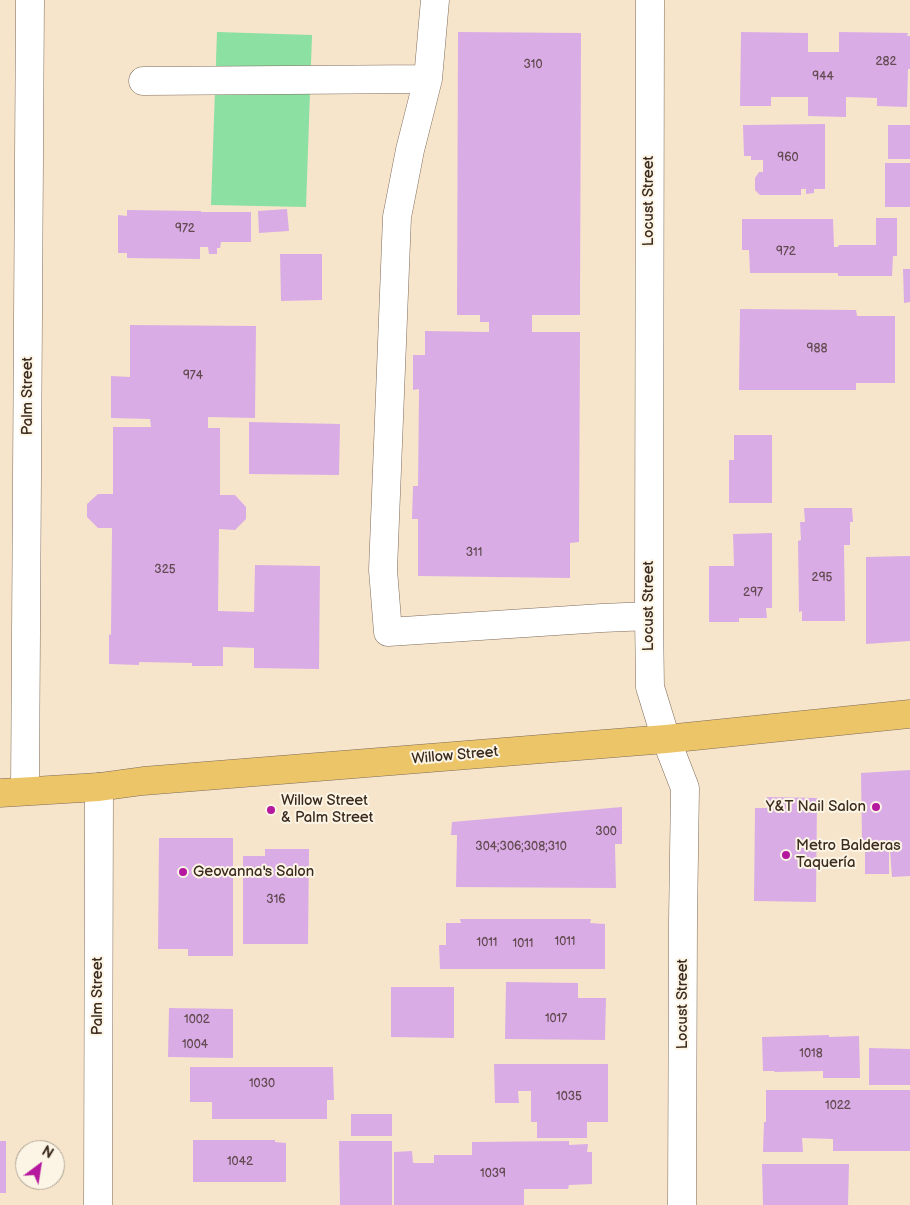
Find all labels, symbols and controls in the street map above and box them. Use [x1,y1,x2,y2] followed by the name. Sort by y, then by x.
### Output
[875,55,897,69] house number: 282
[523,58,543,72] house number: 310
[812,70,834,84] house number: 944
[777,151,799,165] house number: 960
[640,156,658,246] street label: Locust Street
[175,222,195,236] house number: 972
[776,245,796,259] house number: 972
[807,342,827,356] house number: 988
[19,357,37,435] street label: Palm Street
[183,369,203,383] house number: 974
[466,546,482,560] house number: 311
[640,561,658,651] street label: Locust Street
[154,563,176,577] house number: 325
[812,571,832,585] house number: 295
[743,586,763,600] house number: 297
[411,743,499,769] street label: Willow Street
[281,792,373,827] place label: Willow Street & Palm Street
[766,798,866,816] place label: Y&T Nail Salon
[870,801,882,813] marker: Y&T Nail Salon
[265,804,277,816] marker: Willow Street & Palm Street
[595,825,617,839] house number: 300
[796,837,901,872] place label: Metro Balderas Taquería
[475,840,567,854] house number: 304;306;308;310
[780,849,792,861] marker: Metro Balderas Taquería
[193,863,314,881] place label: Geovanna's Salon
[177,866,189,878] marker: Geovanna's Salon
[266,893,286,907] house number: 316
[555,935,575,949] house number: 1011
[477,936,497,950] house number: 1011
[513,937,533,951] house number: 1011
[89,957,107,1035] street label: Palm Street
[674,959,692,1049] street label: Locust Street
[545,1012,567,1026] house number: 1017
[184,1013,210,1027] house number: 1002
[182,1038,208,1052] house number: 1004
[799,1047,823,1061] house number: 1018
[249,1077,275,1091] house number: 1030
[556,1090,582,1104] house number: 1035
[825,1099,851,1113] house number: 1022
[15,1140,65,1190] north arrow
[39,1143,56,1163] text: N
[227,1155,253,1169] house number: 1042
[480,1167,506,1181] house number: 1039

